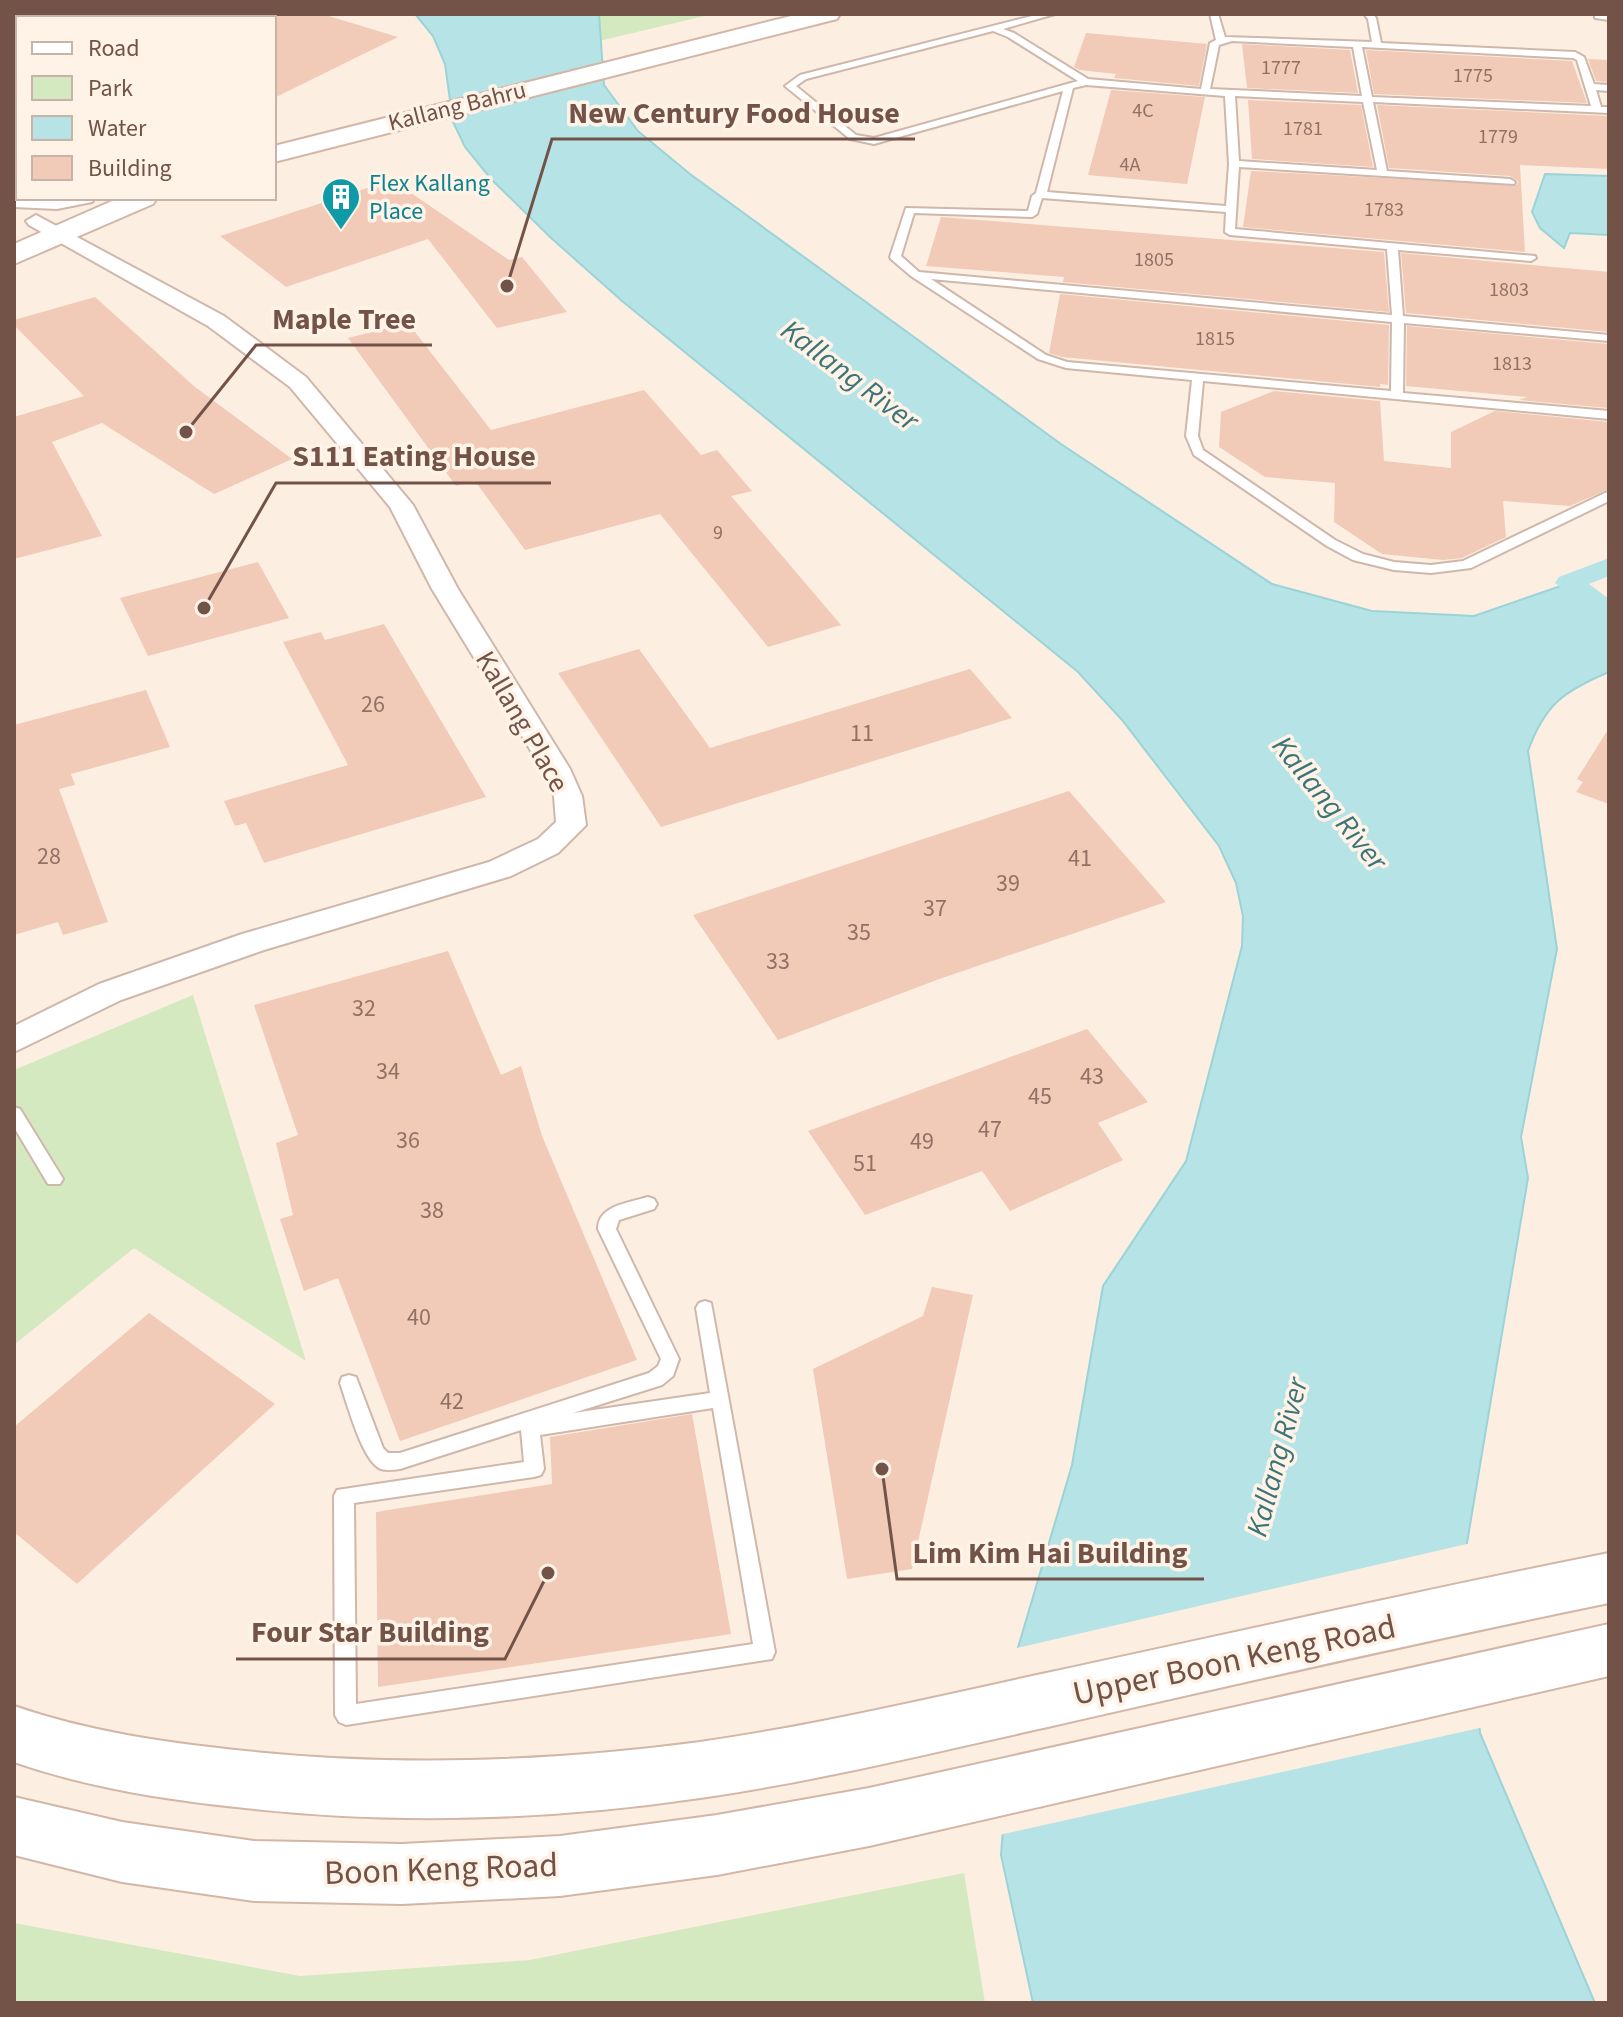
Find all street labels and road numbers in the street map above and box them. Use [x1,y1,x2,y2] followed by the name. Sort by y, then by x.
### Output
[384,72,530,141] street label: Kallang Bahru
[466,644,579,799] street label: Kallang Place
[1068,1602,1400,1719] street label: Upper Boon Keng Road
[323,1841,559,1898] street label: Boon Keng Road

